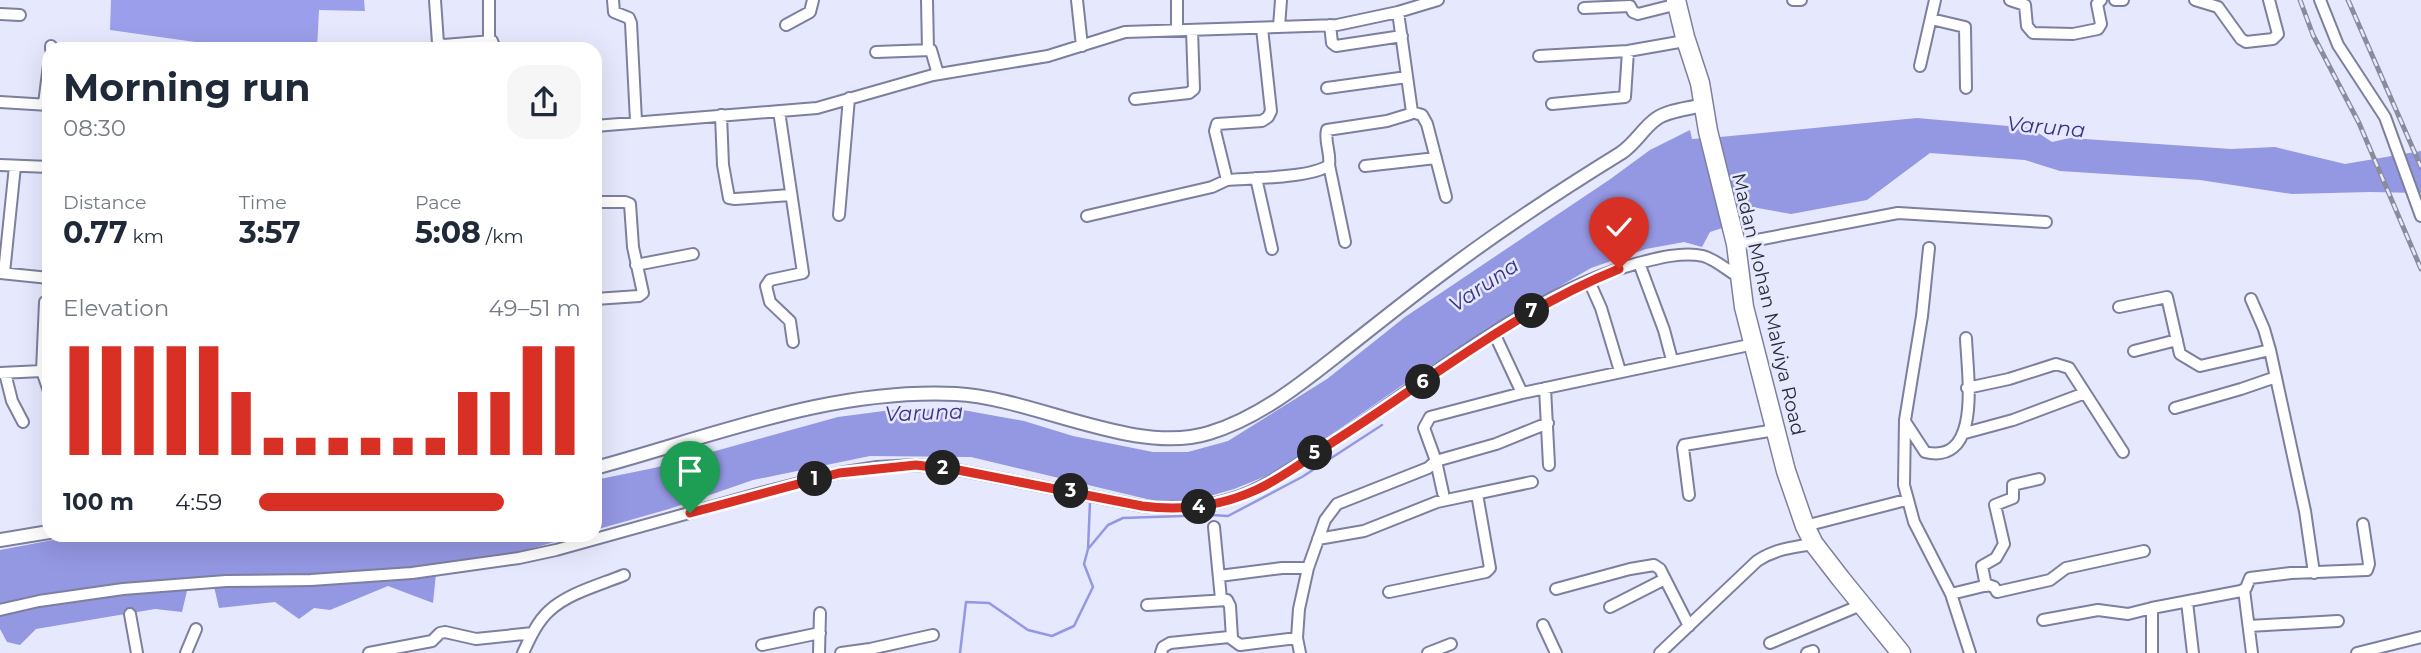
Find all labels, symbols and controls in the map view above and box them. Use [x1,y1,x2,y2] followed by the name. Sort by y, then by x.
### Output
[63,64,311,111] text: Morning run
[507,65,581,139] button: share
[2006,111,2086,142] water label: Varuna
[63,114,126,142] text: 08:30
[1727,171,1810,438] street label: Madan Mohan Malviya Road
[63,191,146,214] text: Distance
[239,191,287,214] text: Time
[415,191,462,214] text: Pace
[1589,197,1649,269] pin
[1600,208,1638,246] icon: check
[63,214,128,251] text: 0.77
[239,214,301,251] text: 3:57
[415,214,481,251] text: 5:08
[128,225,164,248] text: km
[481,225,524,248] text: /km
[1444,252,1523,317] water label: Varuna
[63,294,169,322] text: Elevation
[489,294,581,322] text: 49–51 m
[1514,294,1550,328] pin: 7
[1526,299,1537,322] text: 7
[1406,364,1440,400] pin: 6
[1416,370,1429,393] text: 6
[884,399,964,426] water label: Varuna
[1298,435,1332,470] pin: 5
[660,441,720,513] pin
[1309,441,1320,464] text: 5
[926,450,960,486] pin: 2
[671,452,709,490] icon: arrive
[937,456,948,479] text: 2
[798,462,832,496] pin: 1
[811,467,818,490] text: 1
[1054,474,1088,508] pin: 3
[1065,479,1076,502] text: 3
[63,488,134,516] text: 100 m
[175,488,222,516] text: 4:59
[1182,490,1216,524] pin: 4
[1192,495,1205,518] text: 4

